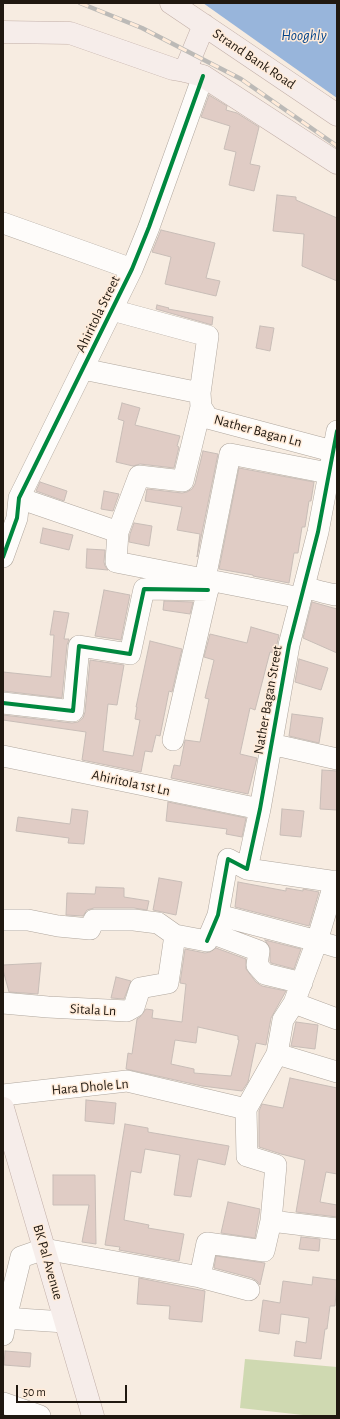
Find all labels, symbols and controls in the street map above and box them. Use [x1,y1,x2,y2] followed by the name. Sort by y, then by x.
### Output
[209,25,299,93] street label: Strand Bank Road
[281,26,327,44] water label: Hooghly
[72,273,124,355] street label: Ahiritola Street
[212,411,304,451] street label: Nather Bagan Ln
[250,644,286,756] street label: Nather Bagan Street
[90,766,172,800] street label: Ahiritola 1st Ln
[69,1000,117,1020] street label: Sitala Ln
[51,1075,129,1099] street label: Hara Dhole Ln
[29,1222,67,1302] street label: BK Pal Avenue
[18,1377,129,1403] scale bar
[23,1386,46,1398] text: 50 m

